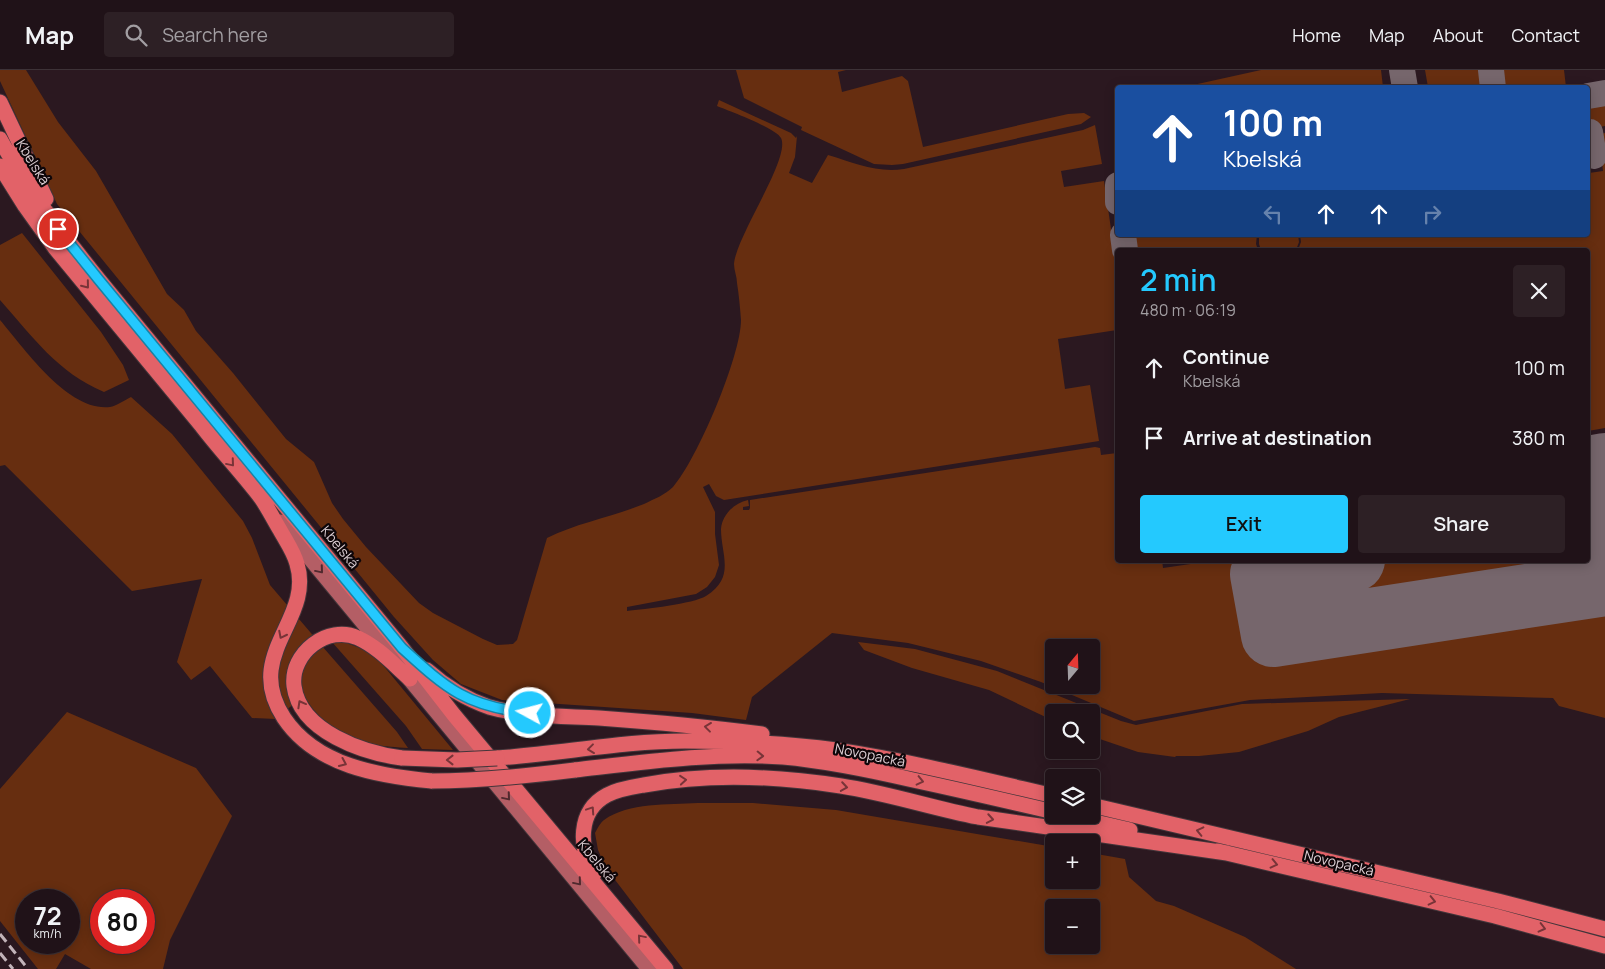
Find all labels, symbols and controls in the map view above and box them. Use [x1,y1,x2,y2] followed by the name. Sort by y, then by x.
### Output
[104,12,454,57] search box
[25,18,74,51] text: Map
[122,21,150,49] icon: search
[162,22,268,48] text: Search here
[1292,23,1341,47] text: Home
[1369,23,1405,47] text: Map
[1433,23,1483,47] text: About
[1511,23,1580,47] text: Contact
[1223,99,1323,147] text: 100 m
[1140,105,1205,170] icon: ahead
[12,135,55,188] street label: Kbelská
[1223,144,1302,174] text: Kbelská
[1259,200,1287,228] icon: left
[1312,200,1340,228] icon: ahead
[1365,200,1393,228] icon: ahead
[1418,200,1446,228] icon: right
[37,208,79,250] pin
[44,215,72,243] icon: arrive
[1140,259,1216,300] text: 2 min
[1513,265,1565,317] button: close
[80,279,88,288] one-way arrow
[1140,299,1236,321] text: 480 m · 06:19
[1183,344,1269,370] text: Continue
[1140,354,1168,382] icon: ahead
[1514,355,1565,381] text: 100 m
[1183,370,1240,392] text: Kbelská
[1140,424,1168,452] icon: arrive
[1183,425,1372,451] text: Arrive at destination
[1512,425,1565,451] text: 380 m
[226,457,235,466] one-way arrow
[1140,495,1348,553] button: Exit
[1358,495,1565,553] button: Share
[317,521,364,572] street label: Kbelská
[314,564,322,573] one-way arrow
[278,630,288,639] one-way arrow
[1045,639,1100,694] north arrow
[1045,639,1100,954] map controls
[503,686,555,738] position arrow
[298,701,308,710] one-way arrow
[1045,704,1100,759] button: search
[704,722,712,733] one-way arrow
[833,738,907,771] street label: Novopacká
[587,743,595,754] one-way arrow
[756,751,764,762] one-way arrow
[445,755,453,765] one-way arrow
[339,757,347,767] one-way arrow
[1045,769,1100,824] button: layers
[679,775,687,786] one-way arrow
[916,775,925,786] one-way arrow
[840,781,849,791] one-way arrow
[502,791,510,800] one-way arrow
[585,806,595,815] one-way arrow
[986,813,994,823] one-way arrow
[1195,826,1204,837] one-way arrow
[1045,834,1100,889] button: +
[574,835,621,886] street label: Kbelská
[1302,845,1376,880] street label: Novopacká
[1270,858,1279,869] one-way arrow
[572,876,580,885] one-way arrow
[90,889,155,954] speed limit sign: 80
[1428,895,1437,906] one-way arrow
[33,898,62,933] text: 72
[1045,899,1100,954] button: −
[1537,922,1546,933] one-way arrow
[34,925,61,942] text: km/h
[637,935,646,944] one-way arrow

